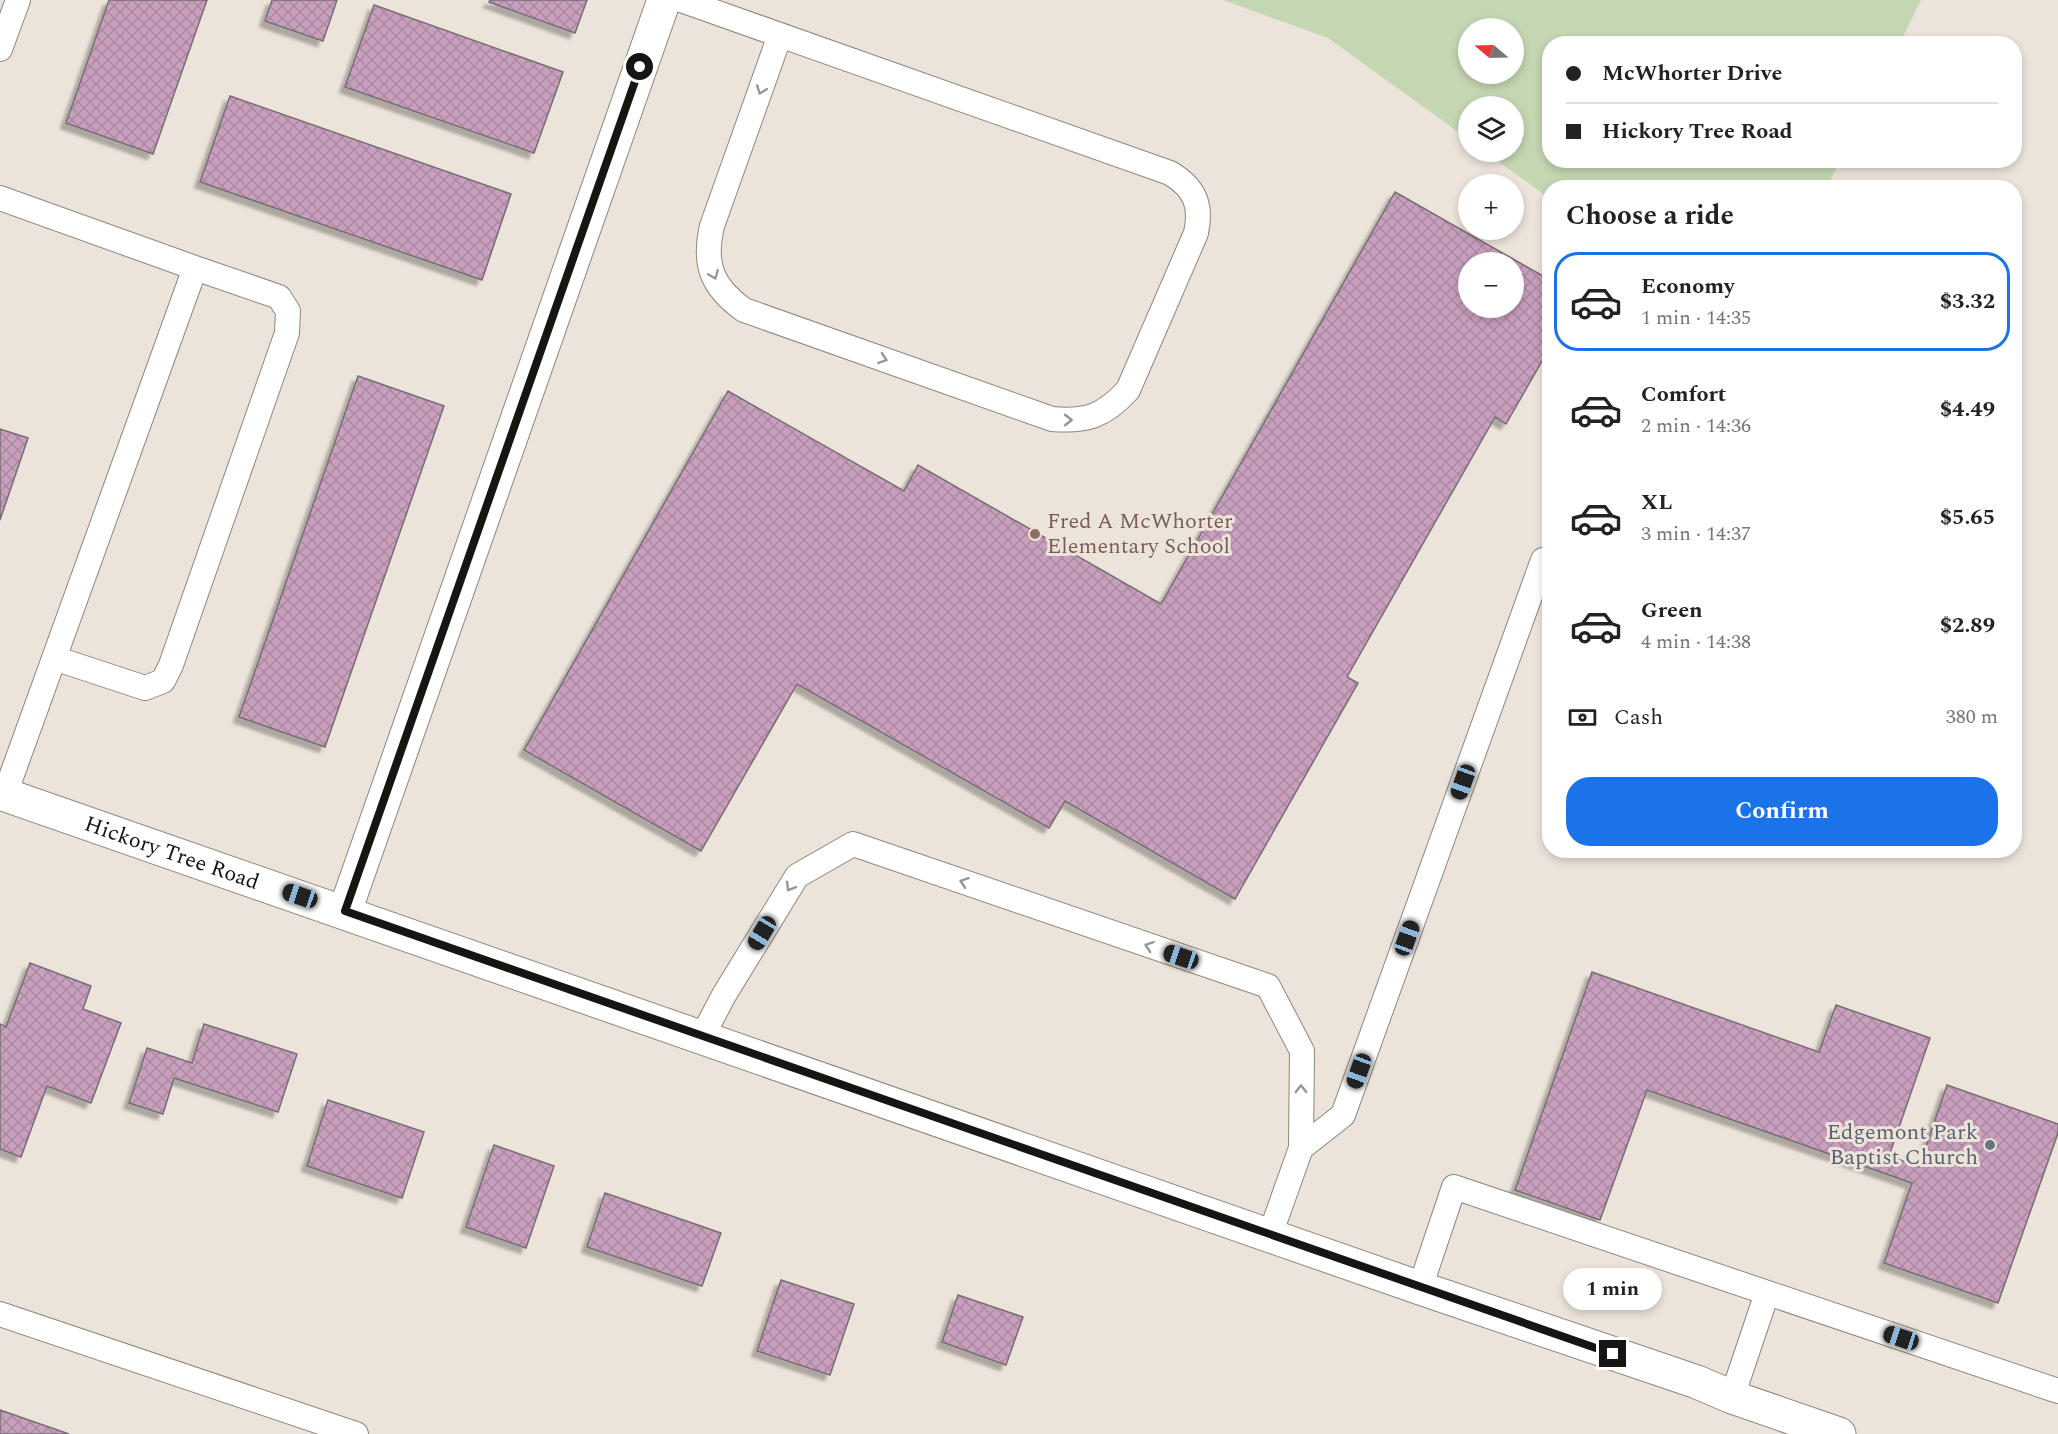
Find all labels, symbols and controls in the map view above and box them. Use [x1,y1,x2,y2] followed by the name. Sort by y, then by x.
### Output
[1458,18,1524,84] north arrow
[1458,18,1524,318] map controls
[626,53,653,80] route start
[1602,57,1782,90] text: McWhorter Drive
[755,84,768,95] one-way arrow
[1458,96,1524,162] button: layers
[1602,115,1793,148] text: Hickory Tree Road
[1458,174,1524,240] button: +
[1566,195,1734,237] text: Choose a ride
[1458,252,1524,318] button: −
[707,269,719,280] one-way arrow
[1641,270,1734,303] text: Economy
[1569,275,1623,329] icon: car
[1940,285,1995,318] text: $3.32
[1641,303,1751,333] text: 1 min · 14:35
[878,352,888,365] one-way arrow
[1641,378,1726,411] text: Comfort
[1569,383,1623,437] icon: car
[1940,393,1995,426] text: $4.49
[1641,411,1751,441] text: 2 min · 14:36
[1064,414,1073,426] one-way arrow
[1641,486,1672,519] text: XL
[1569,491,1623,545] icon: car
[1940,501,1995,534] text: $5.65
[1047,505,1233,563] place label: Fred A McWhorter Elementary School
[1641,519,1751,549] text: 3 min · 14:37
[1028,527,1042,541] marker: Fred A McWhorter Elementary School
[1641,594,1703,627] text: Green
[1569,599,1623,653] icon: car
[1940,609,1995,642] text: $2.89
[1641,627,1751,657] text: 4 min · 14:38
[1566,701,1599,734] icon: cash
[1614,701,1663,734] text: Cash
[1946,702,1998,732] text: 380 m
[1448,762,1478,802] car
[1566,777,1998,846] button: Confirm
[80,807,264,899] street label: Hickory Tree Road
[960,877,970,890] one-way arrow
[786,881,798,891] one-way arrow
[280,882,320,910] car
[745,913,779,953] car
[1392,918,1422,958] car
[1144,940,1155,953] one-way arrow
[1161,943,1201,971] car
[1344,1051,1374,1091] car
[1295,1085,1307,1094] one-way arrow
[1827,1116,1978,1174] place label: Edgemont Park Baptist Church
[1983,1138,1997,1152] marker: Edgemont Park Baptist Church
[1564,1267,1662,1309] callout: 1 min
[1586,1274,1639,1304] text: 1 min
[1881,1324,1921,1352] car
[1599,1340,1626,1367] route end

